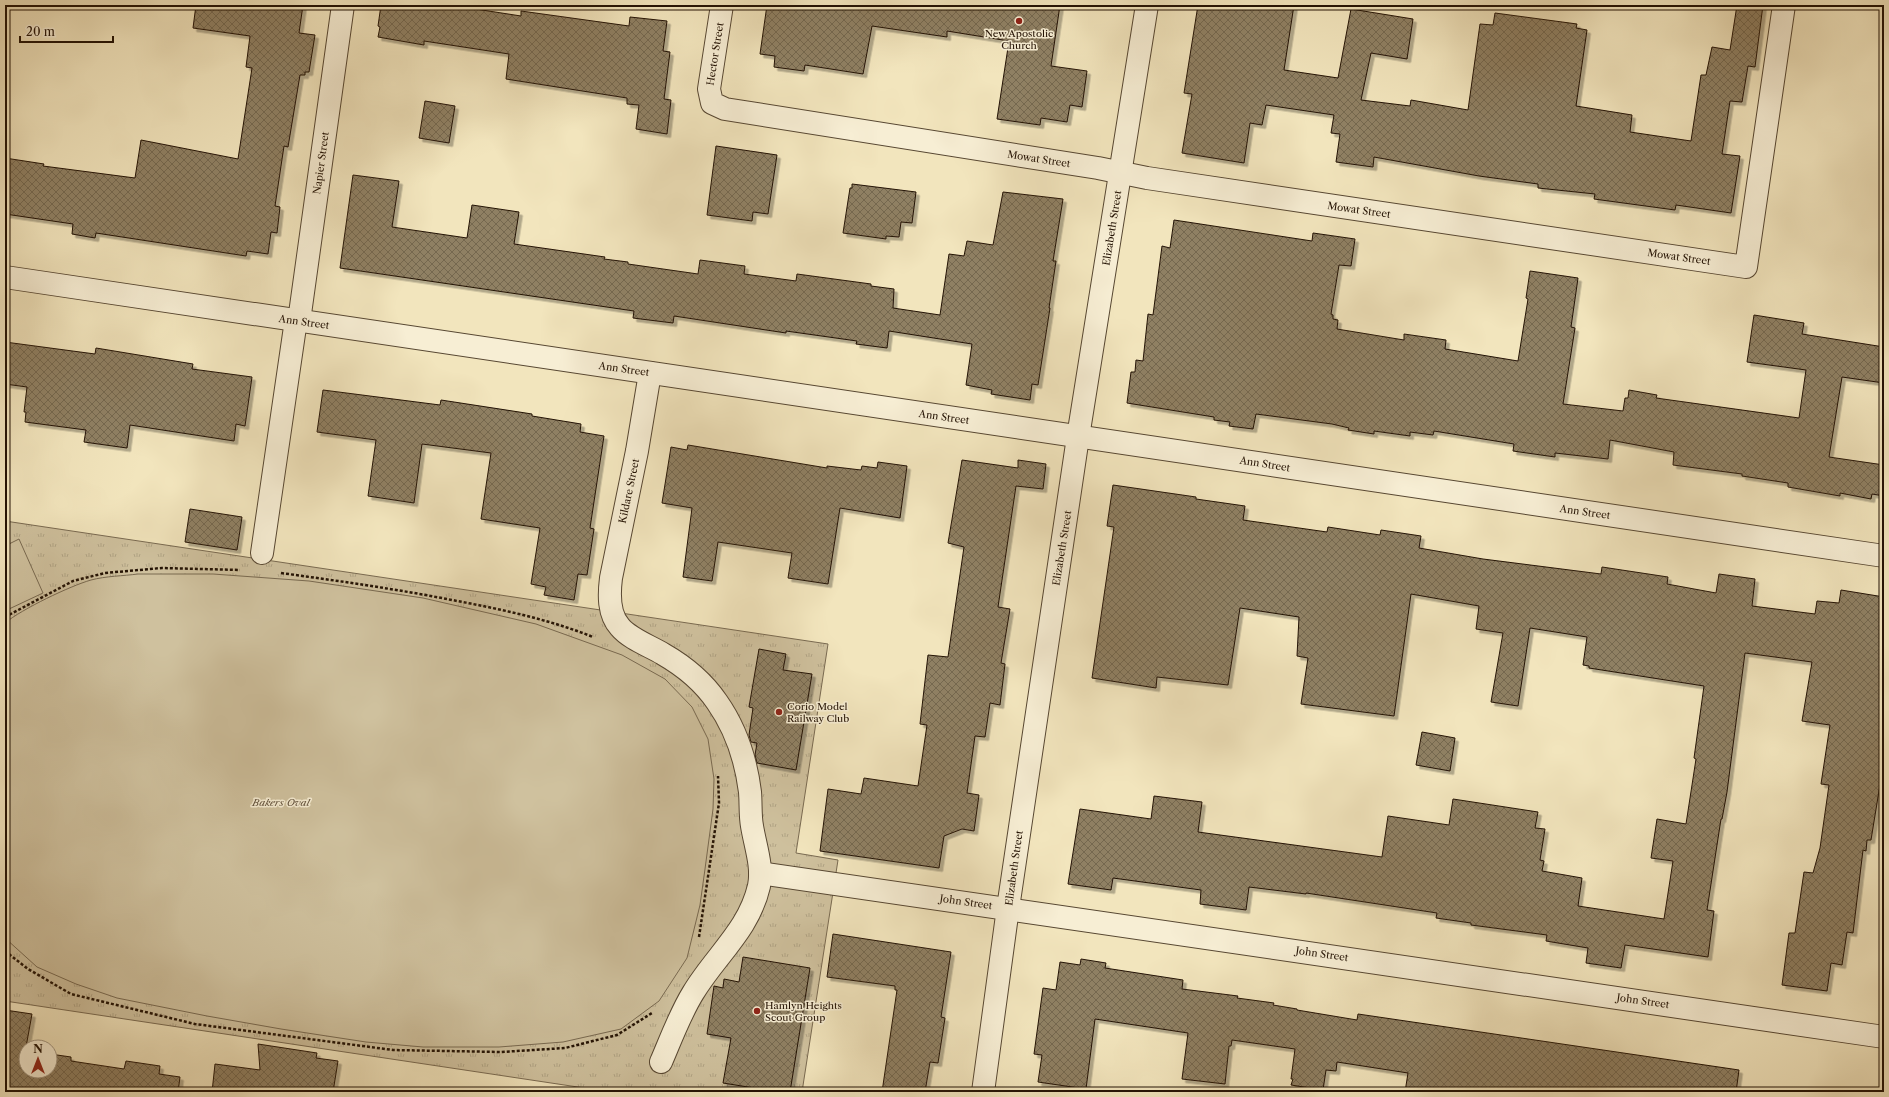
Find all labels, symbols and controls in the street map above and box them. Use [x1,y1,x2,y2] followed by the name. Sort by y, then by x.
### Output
[1014,16,1024,26] marker: New Apostolic Church
[20,18,113,44] scale bar
[704,21,726,87] street label: Hector Street
[26,24,55,39] text: 20 m
[985,27,1053,52] place label: New Apostolic Church
[310,130,332,195] street label: Napier Street
[1007,148,1072,170] street label: Mowat Street
[1100,189,1124,266] street label: Elizabeth Street
[1327,199,1392,221] street label: Mowat Street
[1647,246,1712,268] street label: Mowat Street
[277,312,331,332] street label: Ann Street
[597,359,651,379] street label: Ann Street
[917,407,971,427] street label: Ann Street
[1238,453,1292,474] street label: Ann Street
[616,457,642,525] street label: Kildare Street
[1558,502,1612,522] street label: Ann Street
[1050,509,1074,586] street label: Elizabeth Street
[787,700,849,725] place label: Corio Model Railway Club
[774,707,784,717] marker: Corio Model Railway Club
[251,796,311,809] park label: Bakers Oval
[1002,829,1026,906] street label: Elizabeth Street
[937,892,994,912] street label: John Street
[1293,944,1350,964] street label: John Street
[1614,991,1671,1011] street label: John Street
[765,999,842,1024] place label: Hamlyn Heights Scout Group
[752,1006,762,1016] marker: Hamlyn Heights Scout Group
[18,1039,58,1079] north arrow
[33,1042,43,1056] text: N

